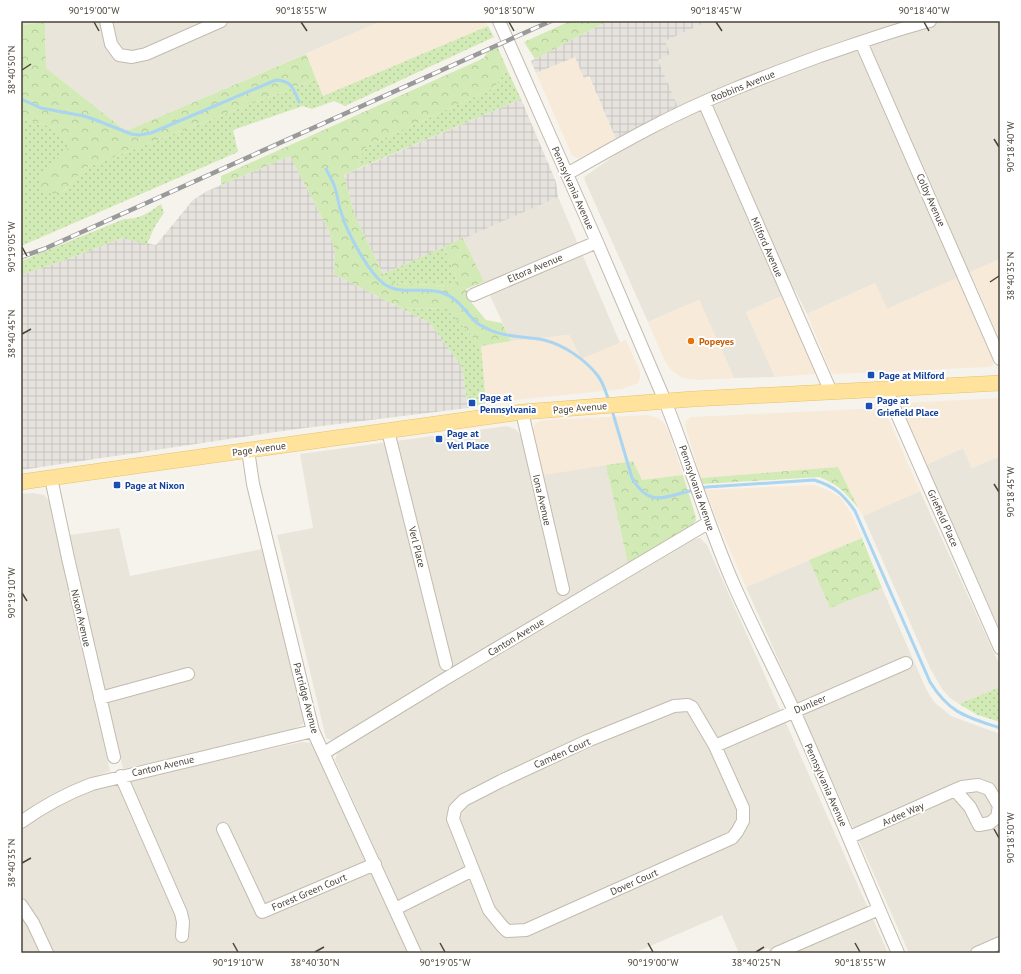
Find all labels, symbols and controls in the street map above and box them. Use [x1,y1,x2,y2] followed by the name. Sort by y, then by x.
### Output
[68,4,120,17] text: 90°19'00"W
[275,4,327,17] text: 90°18'55"W
[483,4,535,17] text: 90°18'50"W
[690,4,742,17] text: 90°18'45"W
[898,4,950,17] text: 90°18'40"W
[5,45,18,95] text: 38°40'50"N
[709,67,777,105] street label: Robbins Avenue
[1004,121,1017,173] text: 90°18'40"W
[549,144,597,232] street label: Pennsylvania Avenue
[914,171,948,229] street label: Colby Avenue
[748,215,786,279] street label: Milford Avenue
[5,221,18,273] text: 90°19'05"W
[505,251,565,285] street label: Eltora Avenue
[1004,251,1017,301] text: 38°40'35"N
[5,309,18,359] text: 38°40'45"N
[699,335,734,348] place label: Popeyes
[686,336,696,346] marker: Popeyes
[879,369,944,382] place label: Page at Milford
[866,370,876,380] marker: Page at Milford
[480,391,536,416] place label: Page at Pennsylvania
[877,394,939,419] place label: Page at Griefield Place
[467,398,477,408] marker: Page at Pennsylvania
[552,399,608,417] street label: Page Avenue
[864,401,874,411] marker: Page at Griefield Place
[446,427,489,452] place label: Page at Verl Place
[434,434,444,444] marker: Page at Verl Place
[231,439,287,459] street label: Page Avenue
[676,444,718,532] street label: Pennsylvania Avenue
[1004,466,1017,518] text: 90°18'45"W
[530,473,554,527] street label: Iona Avenue
[125,479,184,492] place label: Page at Nixon
[112,480,122,490] marker: Page at Nixon
[925,487,961,549] street label: Griefield Place
[405,524,428,569] street label: Verl Place
[5,567,18,619] text: 90°19'10"W
[68,588,94,648] street label: Nixon Avenue
[485,615,547,659] street label: Canton Avenue
[290,661,322,735] street label: Partridge Avenue
[792,691,829,717] street label: Dunleer
[532,735,593,771] street label: Camden Court
[802,741,850,829] street label: Pennsylvania Avenue
[131,753,195,779] street label: Canton Avenue
[880,799,926,829] street label: Ardee Way
[1004,812,1017,864] text: 90°18'50"W
[5,838,18,888] text: 38°40'35"N
[608,865,660,898] street label: Dover Court
[270,870,349,914] street label: Forest Green Court
[212,956,264,969] text: 90°19'10"W
[290,956,340,969] text: 38°40'30"N
[419,956,471,969] text: 90°19'05"W
[627,956,679,969] text: 90°19'00"W
[731,956,781,969] text: 38°40'25"N
[834,956,886,969] text: 90°18'55"W

